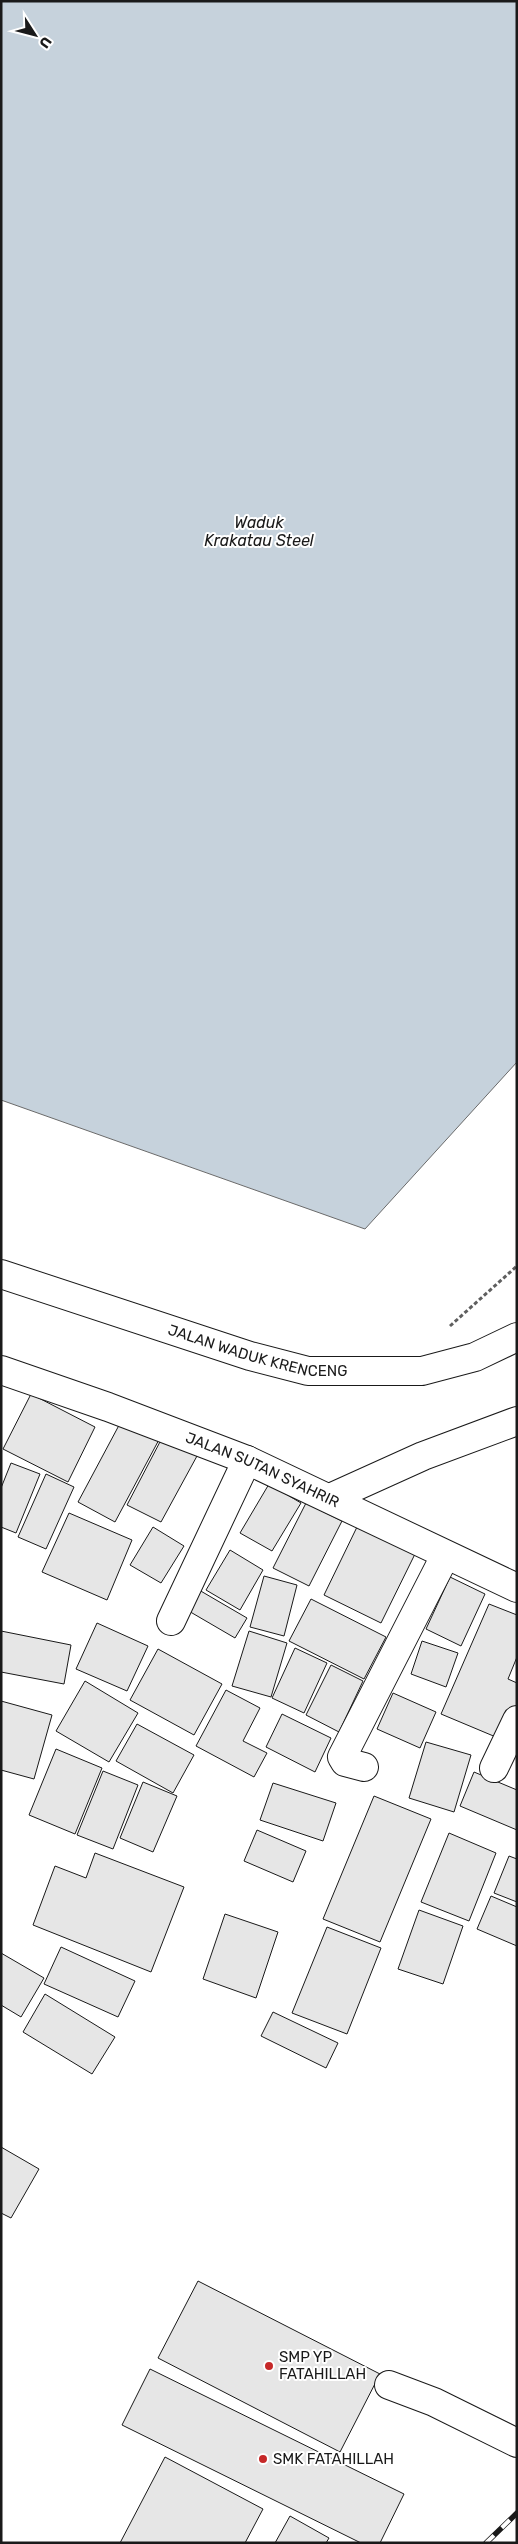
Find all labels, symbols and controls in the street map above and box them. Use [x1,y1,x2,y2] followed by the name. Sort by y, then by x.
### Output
[10,10,60,60] north arrow
[35,33,55,51] text: U
[204,513,315,550] water label: Waduk Krakatau Steel
[166,1321,347,1380] street label: JALAN WADUK KRENCENG
[183,1428,342,1511] street label: JALAN SUTAN SYAHRIR
[279,2348,366,2383] place label: SMP YP FATAHILLAH
[263,2360,275,2372] marker: SMP YP FATAHILLAH
[273,2450,394,2468] place label: SMK FATAHILLAH
[257,2453,269,2465] marker: SMK FATAHILLAH

